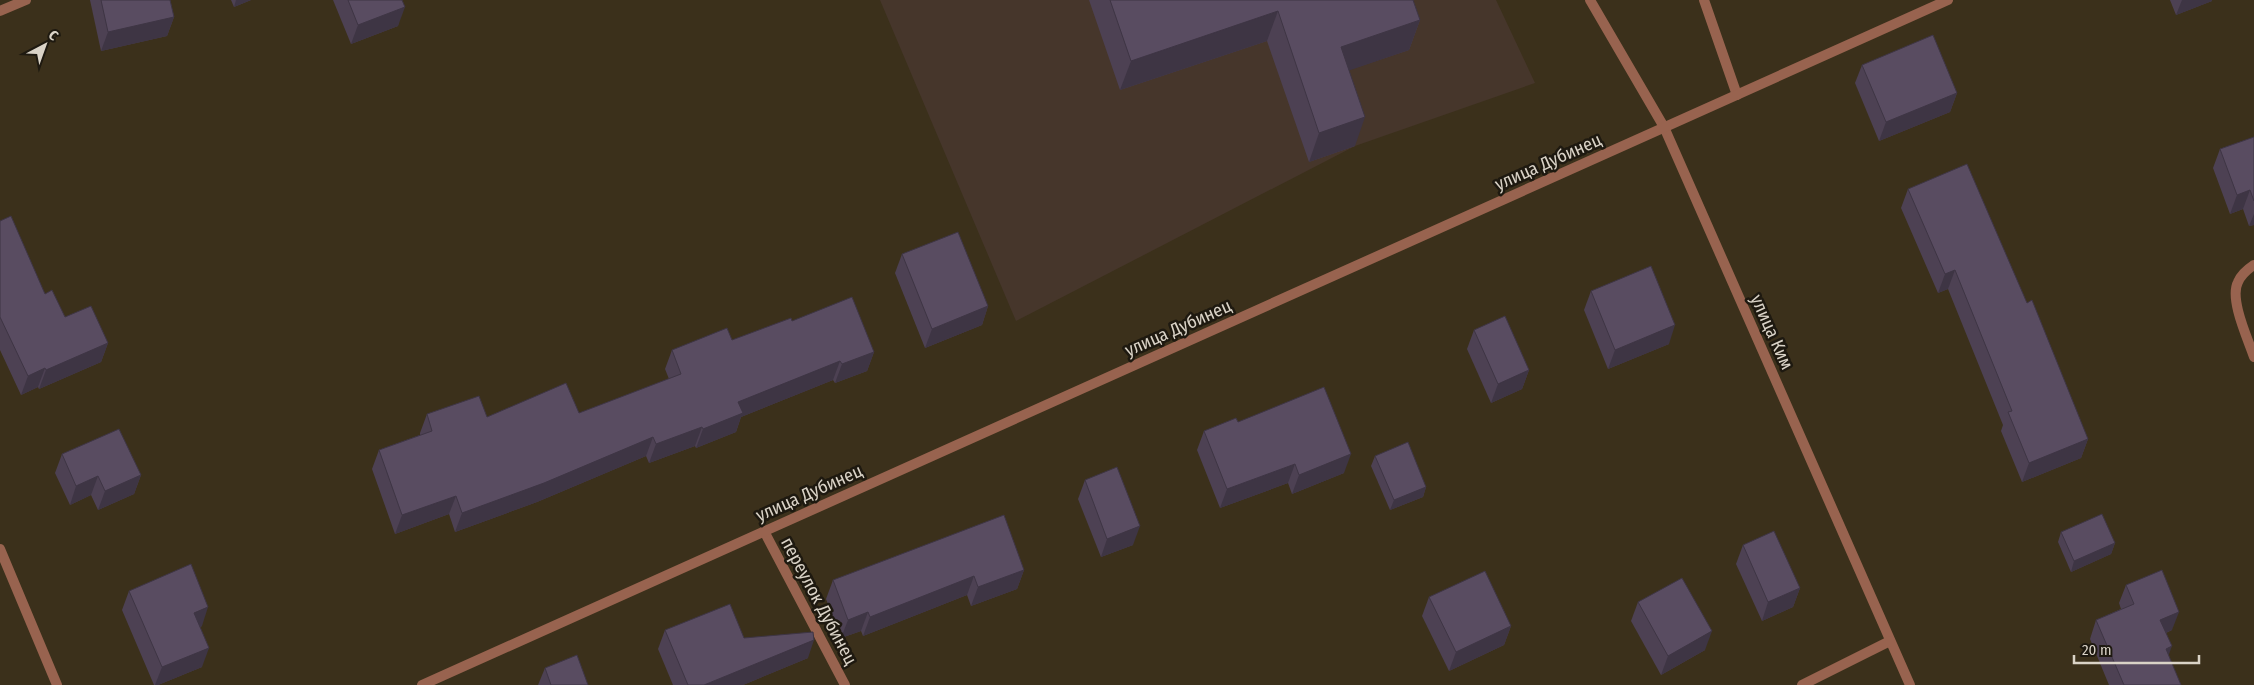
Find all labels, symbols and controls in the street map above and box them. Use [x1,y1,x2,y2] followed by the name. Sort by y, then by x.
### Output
[20,20,70,70] north arrow
[45,27,62,45] text: С
[1491,129,1605,195] street label: улица Дубинец
[1746,291,1798,373] street label: улица Ким
[1121,295,1235,361] street label: улица Дубинец
[752,460,866,526] street label: улица Дубинец
[776,534,862,669] street label: переулок Дубинец
[2074,632,2199,664] scale bar
[2082,641,2112,659] text: 20 m

